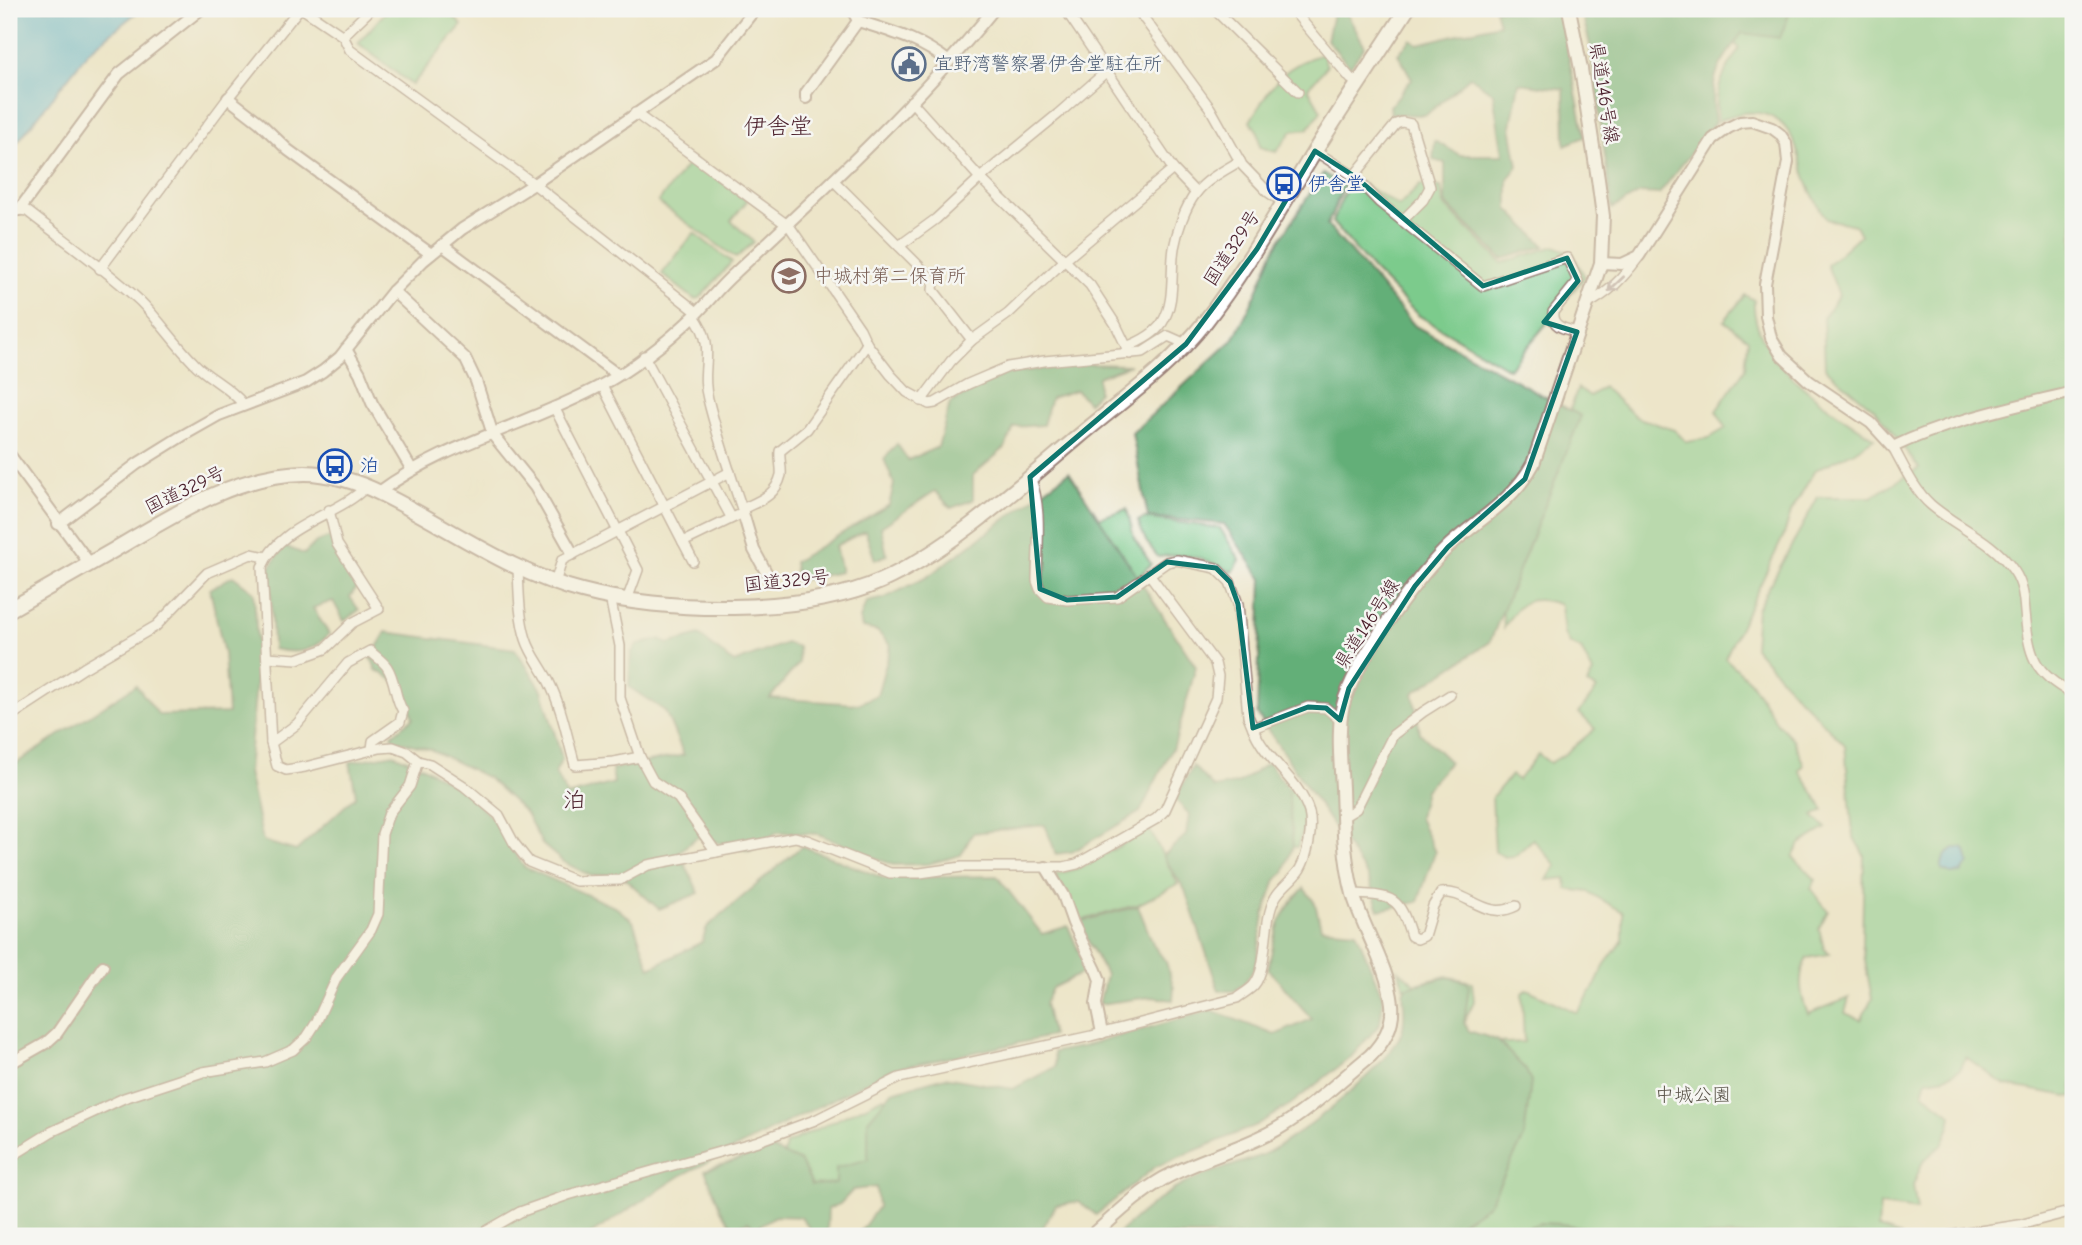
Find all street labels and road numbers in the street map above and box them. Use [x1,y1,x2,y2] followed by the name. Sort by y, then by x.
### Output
[1585,40,1623,146] street label: 県道146号線
[1199,206,1265,290] street label: 国道329号
[141,461,229,519] street label: 国道329号
[743,566,831,596] street label: 国道329号
[1330,575,1404,673] street label: 県道146号線

